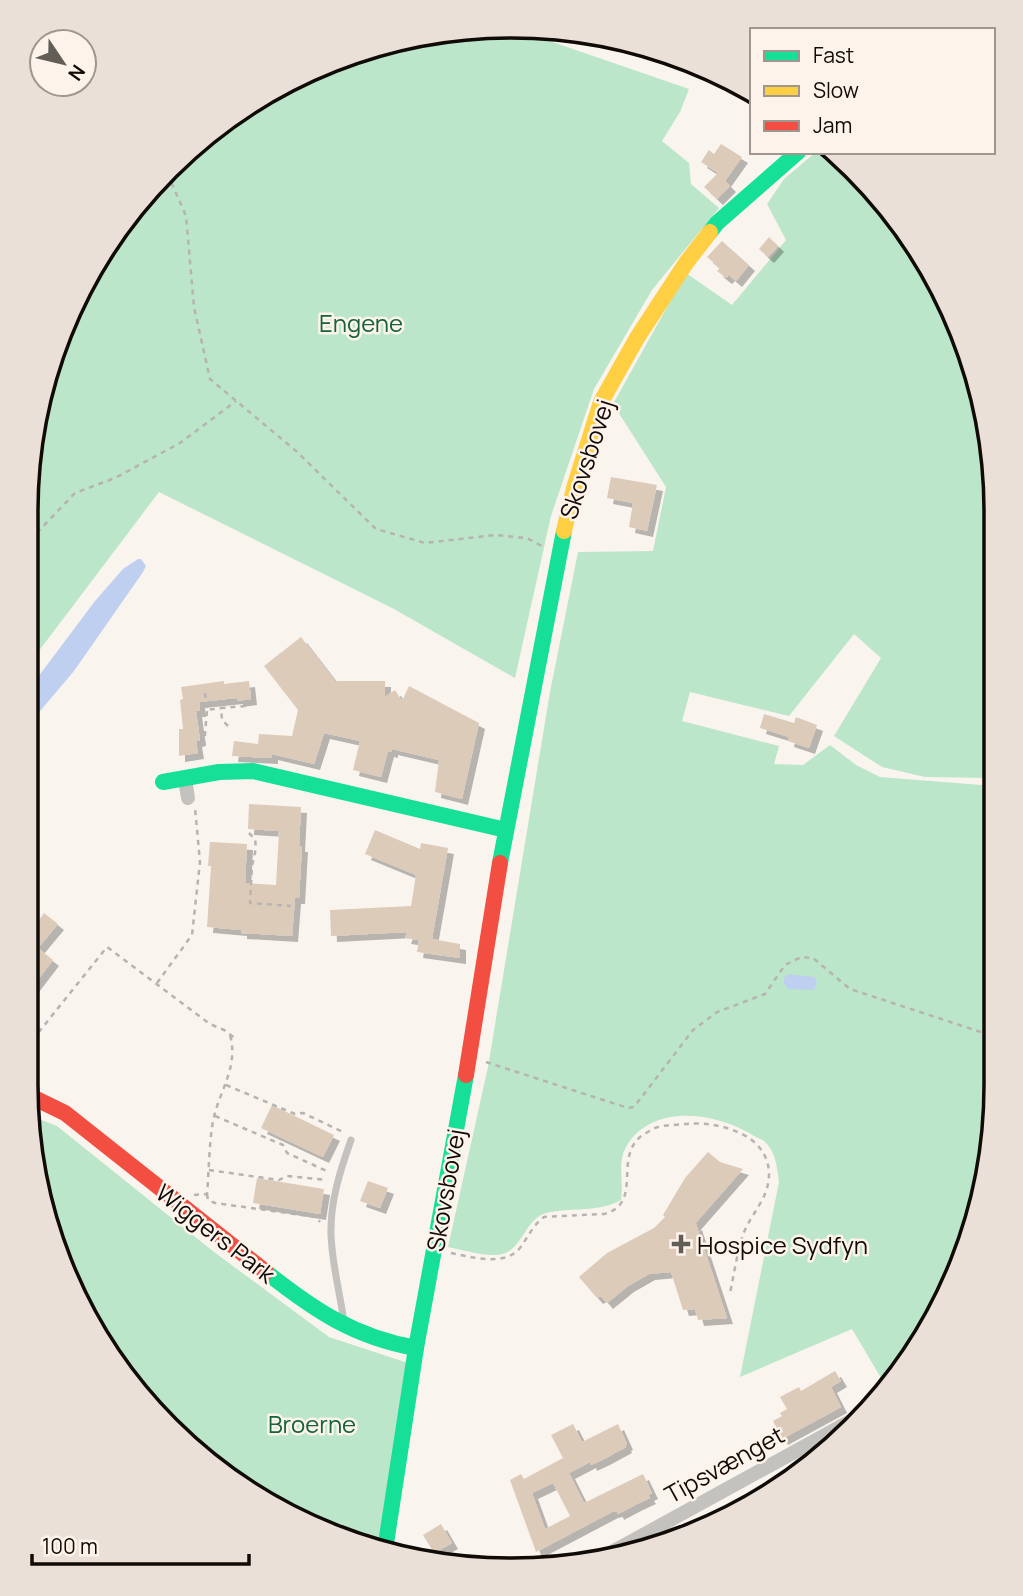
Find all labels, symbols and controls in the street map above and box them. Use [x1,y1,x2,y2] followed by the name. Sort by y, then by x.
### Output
[28,28,98,98] north arrow
[750,28,995,154] legend
[813,41,854,69] text: Fast
[62,60,91,86] text: N
[813,76,859,104] text: Slow
[813,111,852,139] text: Jam
[319,306,403,339] park label: Engene
[551,395,621,523] street label: Skovsbovej
[418,1126,472,1254] street label: Skovsbovej
[149,1176,284,1291] street label: Wiggers Park
[697,1228,868,1261] place label: Hospice Sydfyn
[671,1234,691,1254] marker: Hospice Sydfyn
[268,1407,356,1440] park label: Broerne
[658,1418,790,1510] street label: Tipsvænget
[32,1522,248,1566] scale bar
[42,1532,98,1560] text: 100 m

